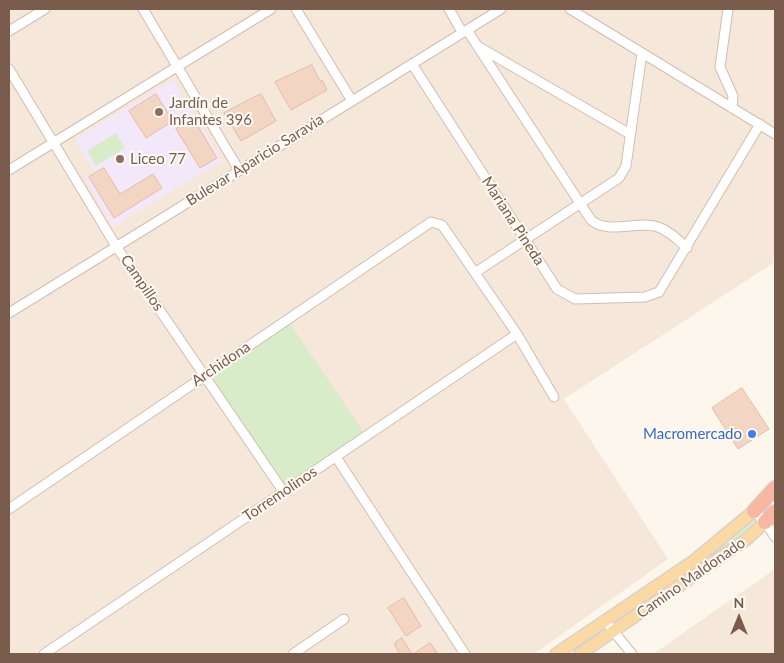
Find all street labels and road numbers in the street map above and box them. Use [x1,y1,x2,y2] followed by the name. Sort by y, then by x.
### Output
[183,110,327,210] street label: Bulevar Aparicio Saravia
[478,173,548,269] street label: Mariana Pineda
[117,251,167,315] street label: Campillos
[188,338,254,390] street label: Archidona
[240,463,320,525] street label: Torremolinos
[633,534,749,622] street label: Camino Maldonado

